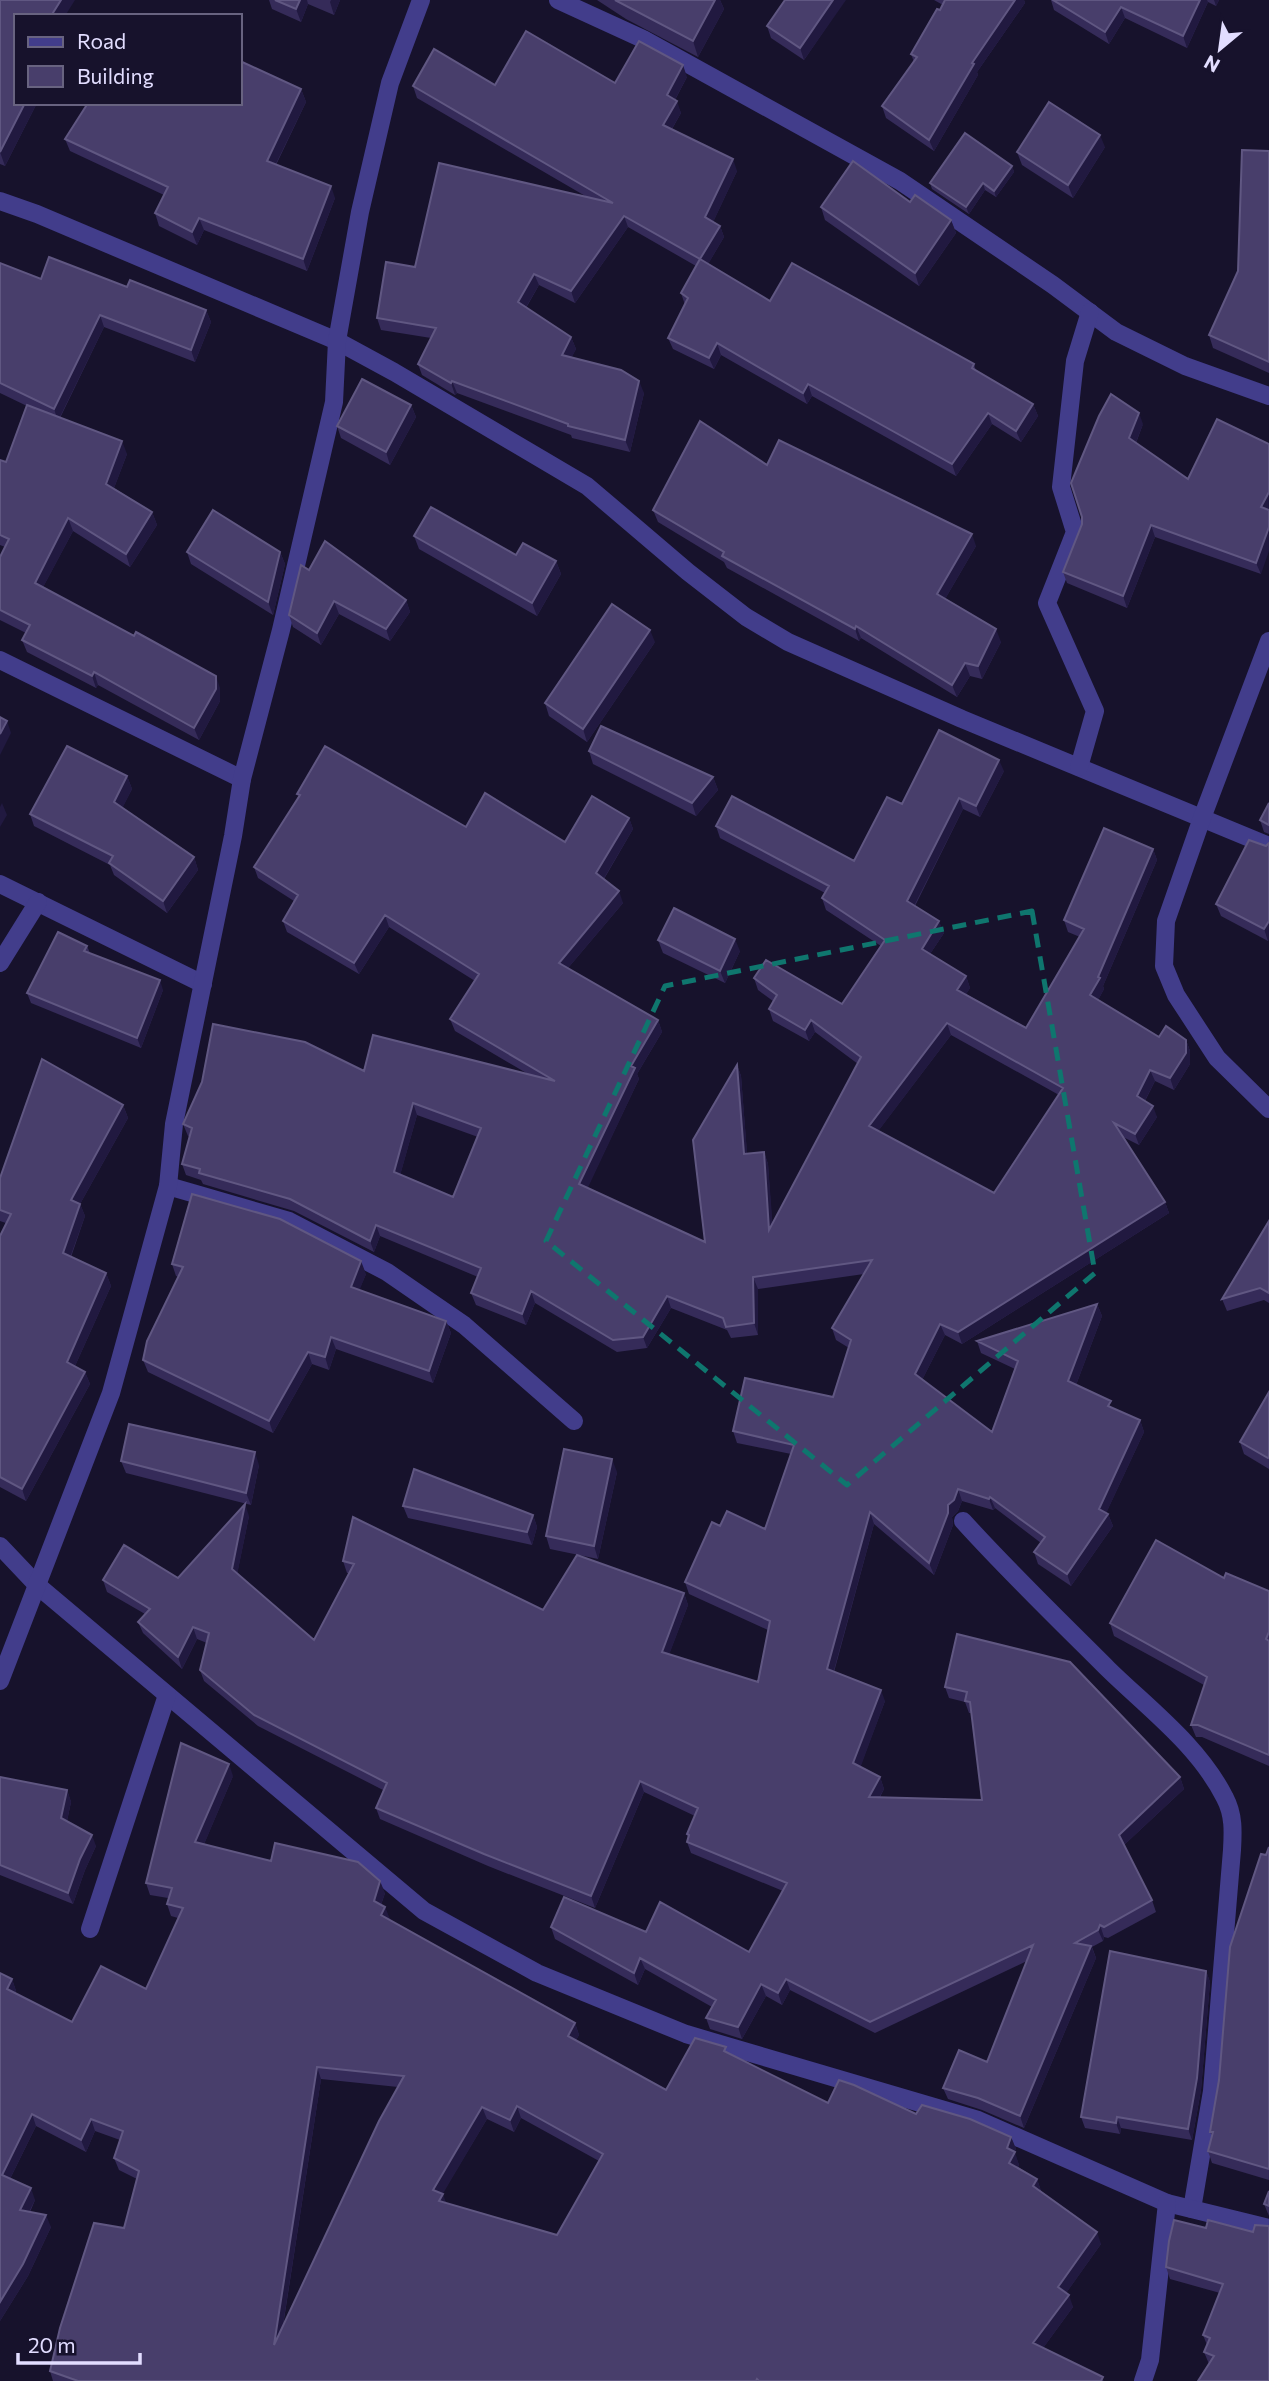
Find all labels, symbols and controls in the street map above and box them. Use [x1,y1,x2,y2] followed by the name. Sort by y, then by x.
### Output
[14,14,242,105] legend
[1185,14,1255,84] north arrow
[77,28,126,53] text: Road
[1200,51,1223,78] text: N
[77,63,154,88] text: Building
[18,2322,140,2366] scale bar
[28,2332,76,2357] text: 20 m

